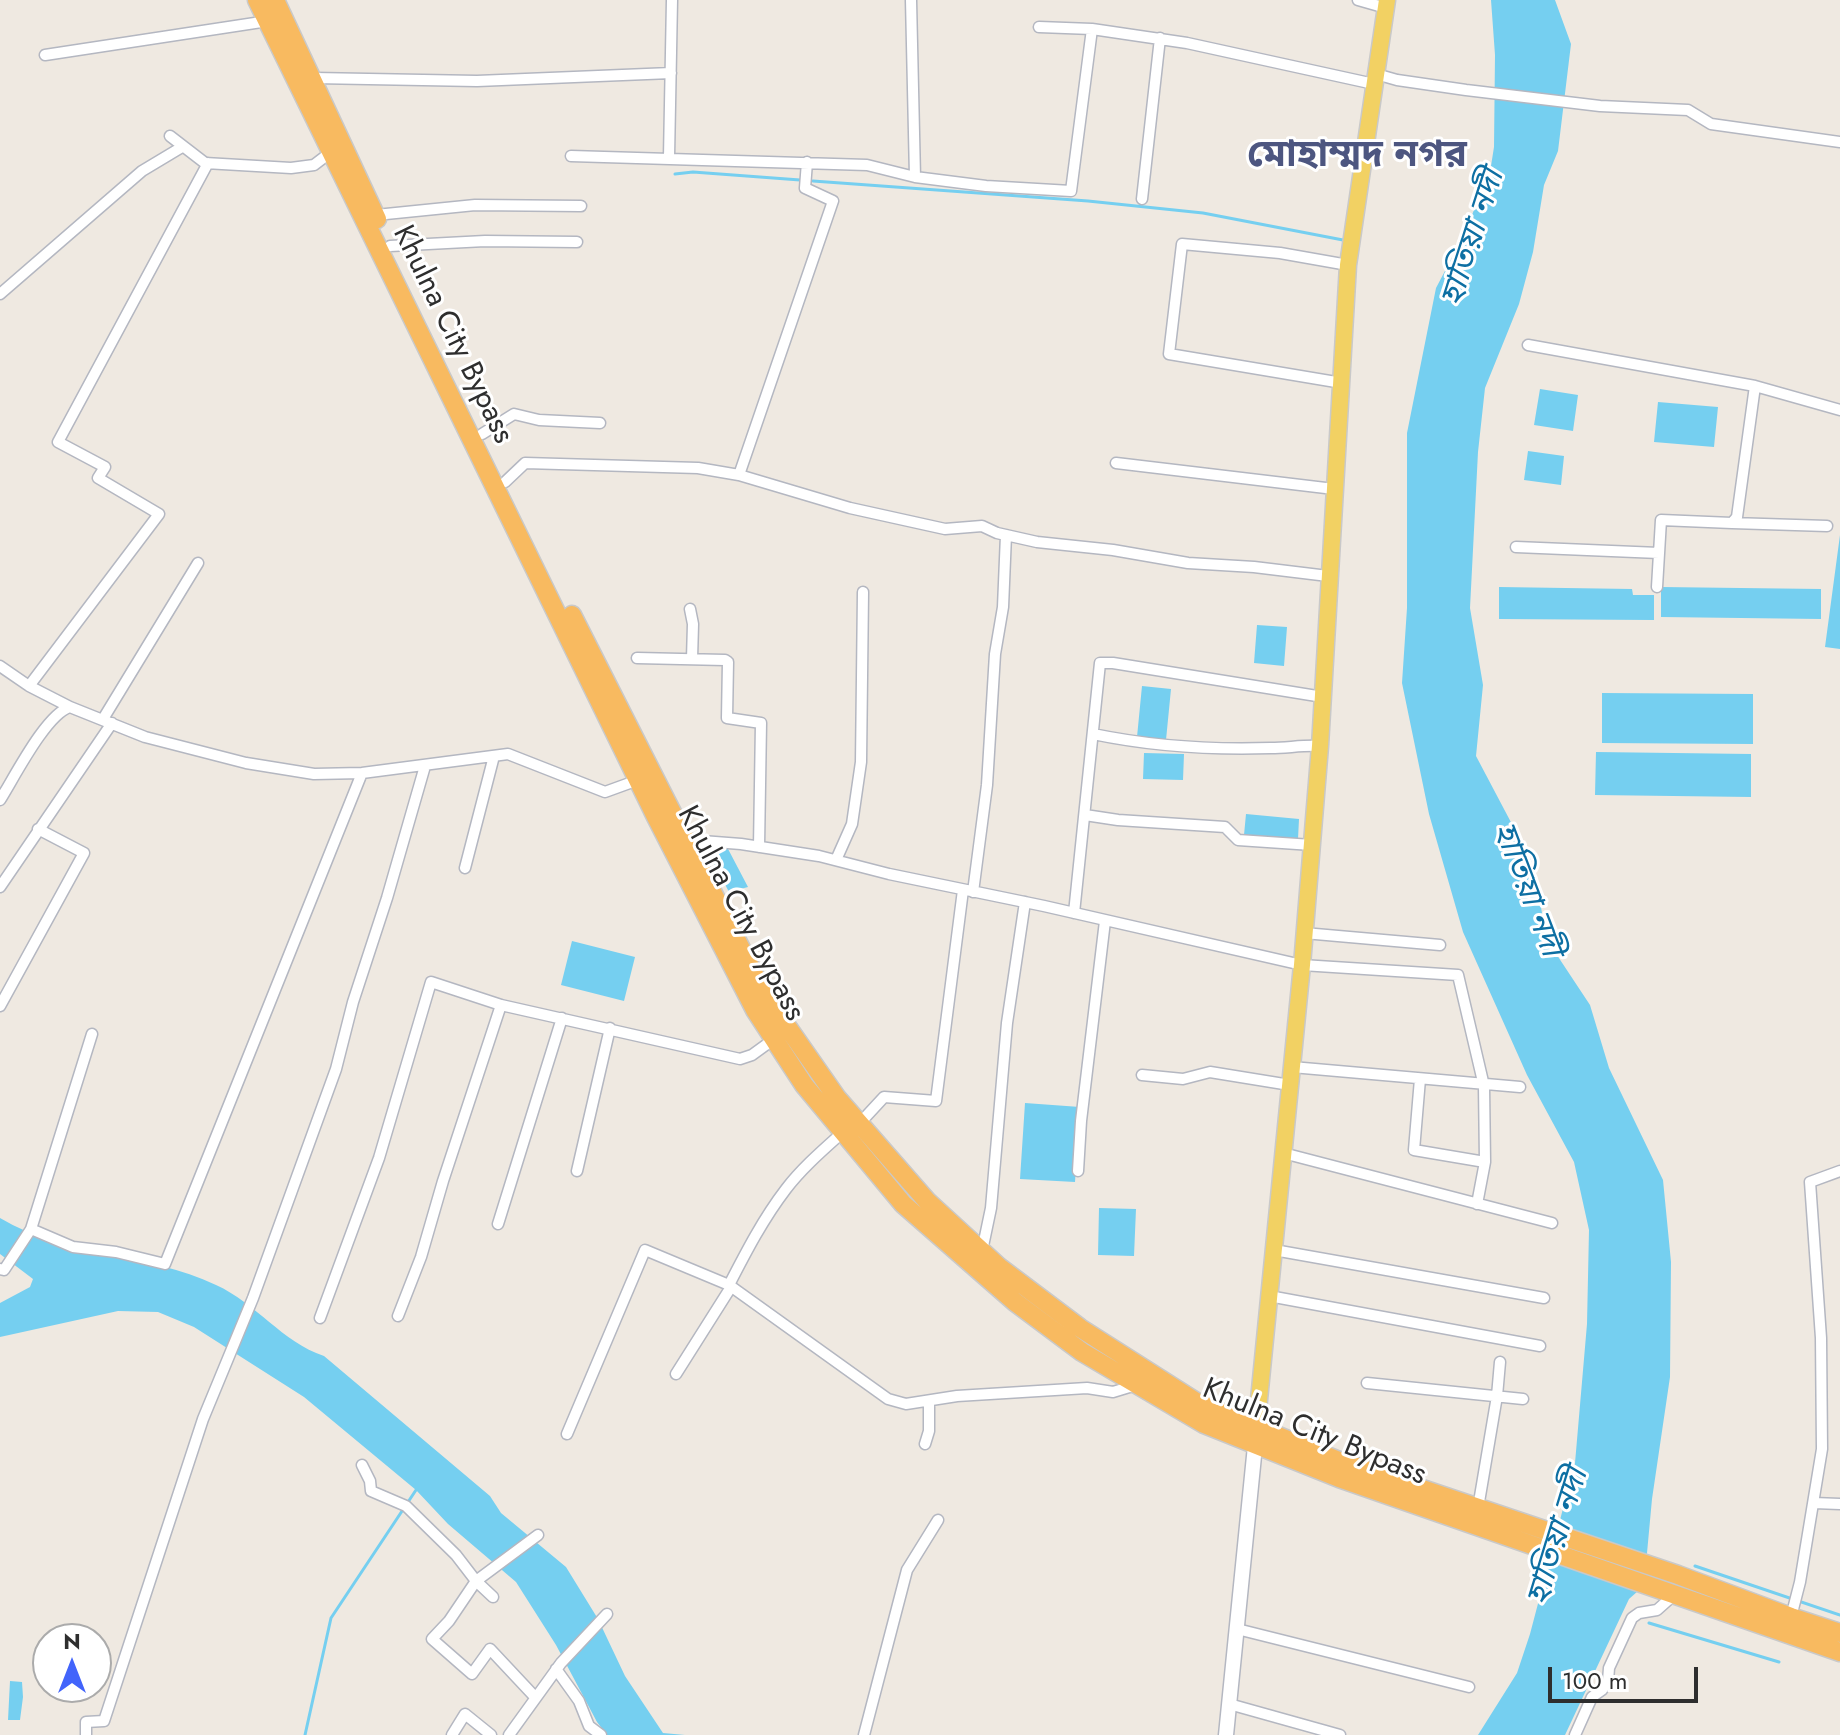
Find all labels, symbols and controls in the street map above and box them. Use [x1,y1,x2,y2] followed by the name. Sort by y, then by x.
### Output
[1247,134,1467,180] district label: মোহাম্মদ নগর
[1434,165,1514,311] water label: হাতিয়া নদী
[384,220,520,450] street label: Khulna City Bypass
[668,801,812,1027] street label: Khulna City Bypass
[1483,818,1569,962] water label: হাতিয়া নদী
[1197,1372,1431,1494] street label: Khulna City Bypass
[1520,1464,1598,1610] water label: হাতিয়া নদী
[32,1623,112,1703] north arrow
[63,1625,81,1657] text: N
[1552,1651,1702,1701] scale bar
[1562,1663,1628,1698] text: 100 m

